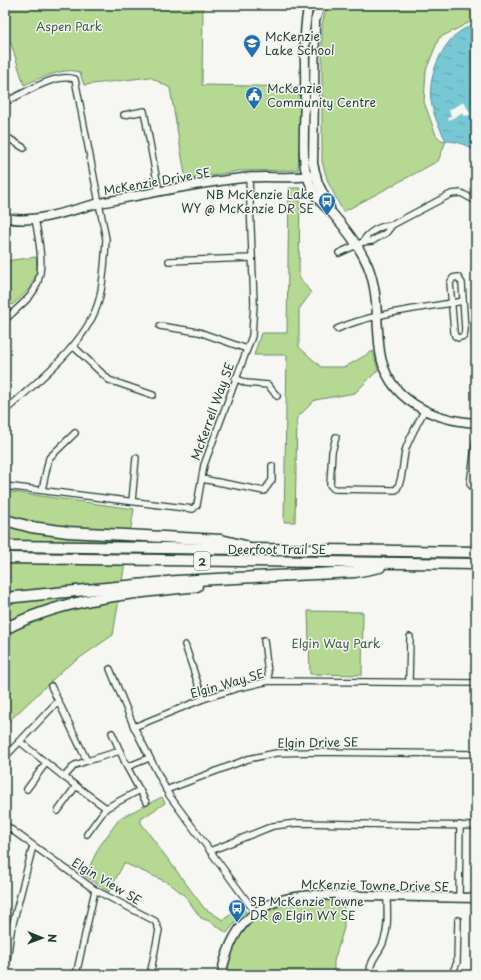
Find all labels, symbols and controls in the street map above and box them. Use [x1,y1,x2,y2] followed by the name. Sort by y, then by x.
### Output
[36,17,102,35] park label: Aspen Park
[265,27,334,59] place label: McKenzie Lake School
[242,33,262,58] school or university icon: McKenzie Lake School
[267,79,376,111] place label: McKenzie Community Centre
[244,85,264,110] public building icon: McKenzie Community Centre
[102,163,212,199] street label: McKenzie Drive SE
[181,185,314,217] place label: NB McKenzie Lake WY @ McKenzie DR SE
[317,191,337,216] bus stop icon: NB McKenzie Lake WY @ McKenzie DR SE
[186,359,238,463] street label: McKerrell Way SE
[228,540,326,558] street label: Deerfoot Trail SE
[194,552,210,570] road number: 2
[292,634,380,652] park label: Elgin Way Park
[188,664,266,702] street label: Elgin Way SE
[277,732,359,752] street label: Elgin Drive SE
[69,853,145,909] street label: Elgin View SE
[301,875,449,895] street label: McKenzie Towne Drive SE
[250,892,364,924] place label: SB McKenzie Towne DR @ Elgin WY SE
[227,898,247,923] bus stop icon: SB McKenzie Towne DR @ Elgin WY SE
[22,918,62,958] north arrow
[44,934,61,943] text: N

